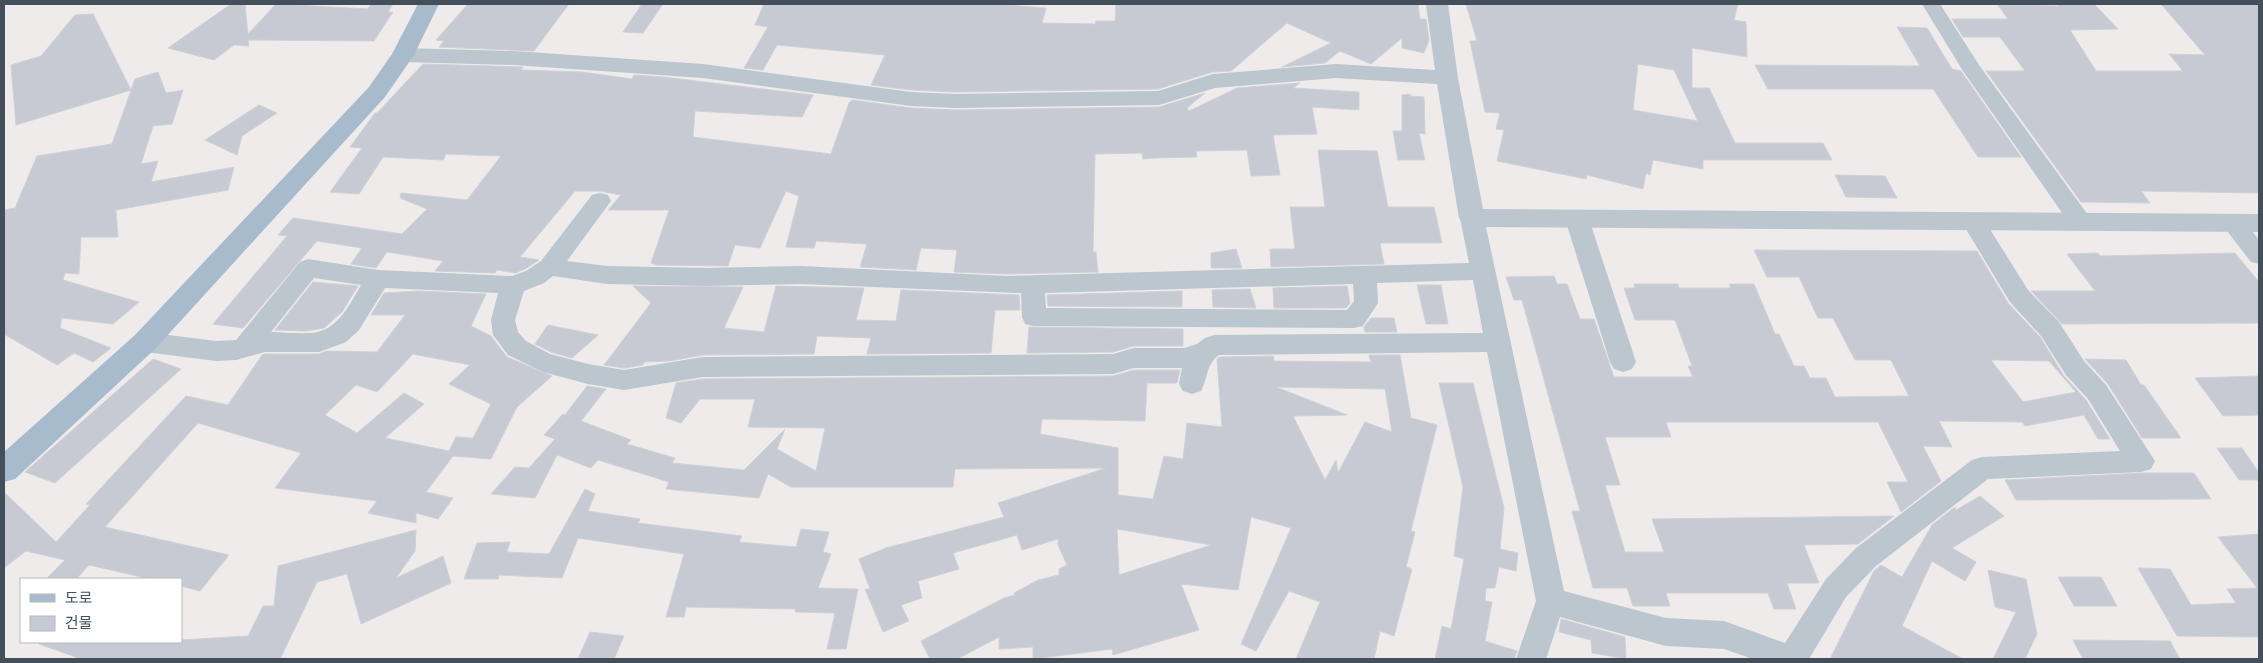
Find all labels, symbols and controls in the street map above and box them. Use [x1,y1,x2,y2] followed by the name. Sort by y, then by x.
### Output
[20,578,182,643] legend
[65,588,93,606] text: 도로
[65,613,93,631] text: 건물

